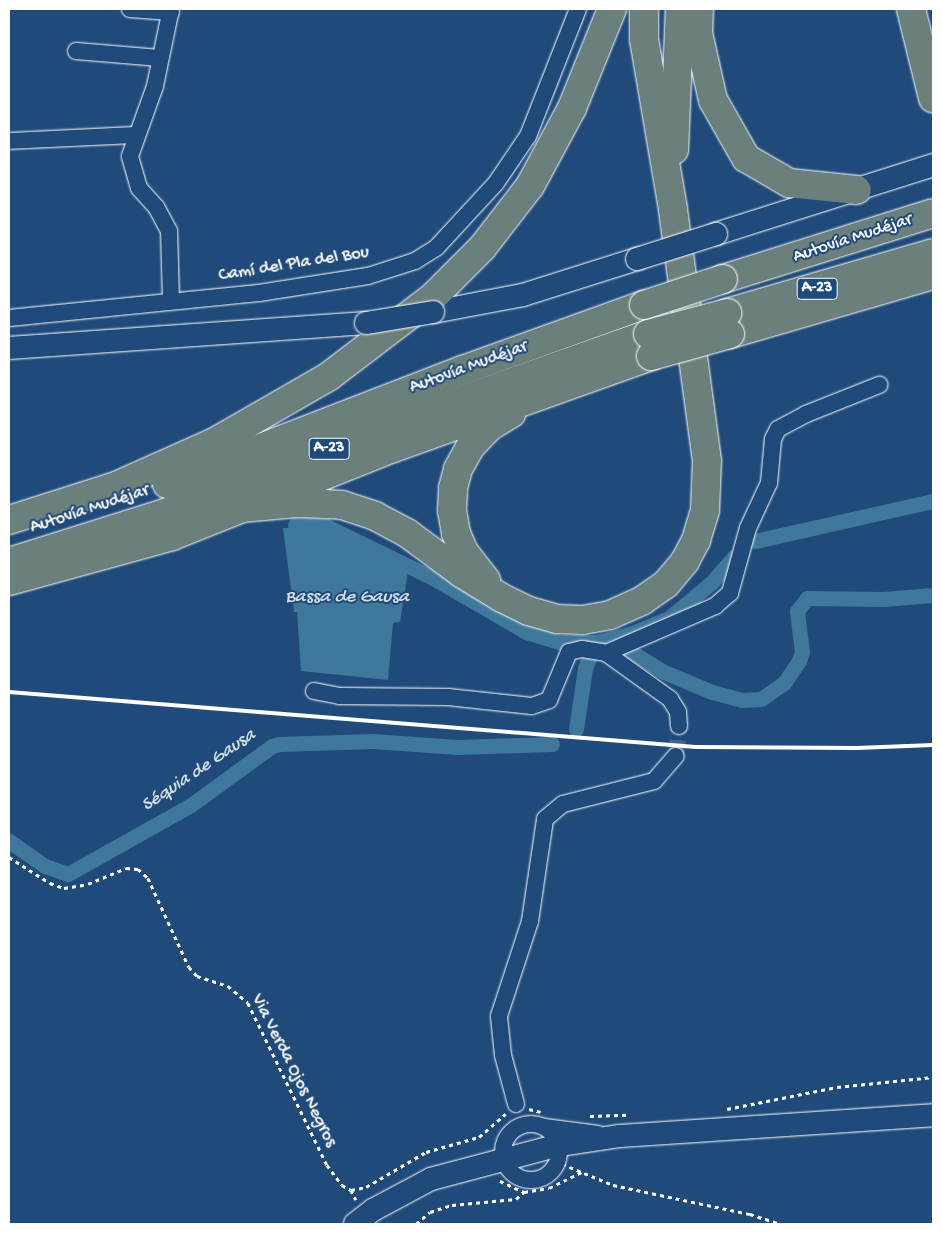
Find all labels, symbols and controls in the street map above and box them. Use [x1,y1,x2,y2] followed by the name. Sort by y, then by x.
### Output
[791,210,915,268] street label: Autovía Mudéjar
[217,242,371,288] street label: Camí del Pla del Bou
[796,276,838,302] road number: A-23
[407,337,531,399] street label: Autovía Mudéjar
[308,436,350,462] road number: A-23
[28,481,152,539] street label: Autovía Mudéjar
[285,587,409,609] water label: Bassa de Gausa
[138,725,260,817] water label: Séquia de Gausa
[245,991,341,1151] street label: Via Verda Ojos Negros

